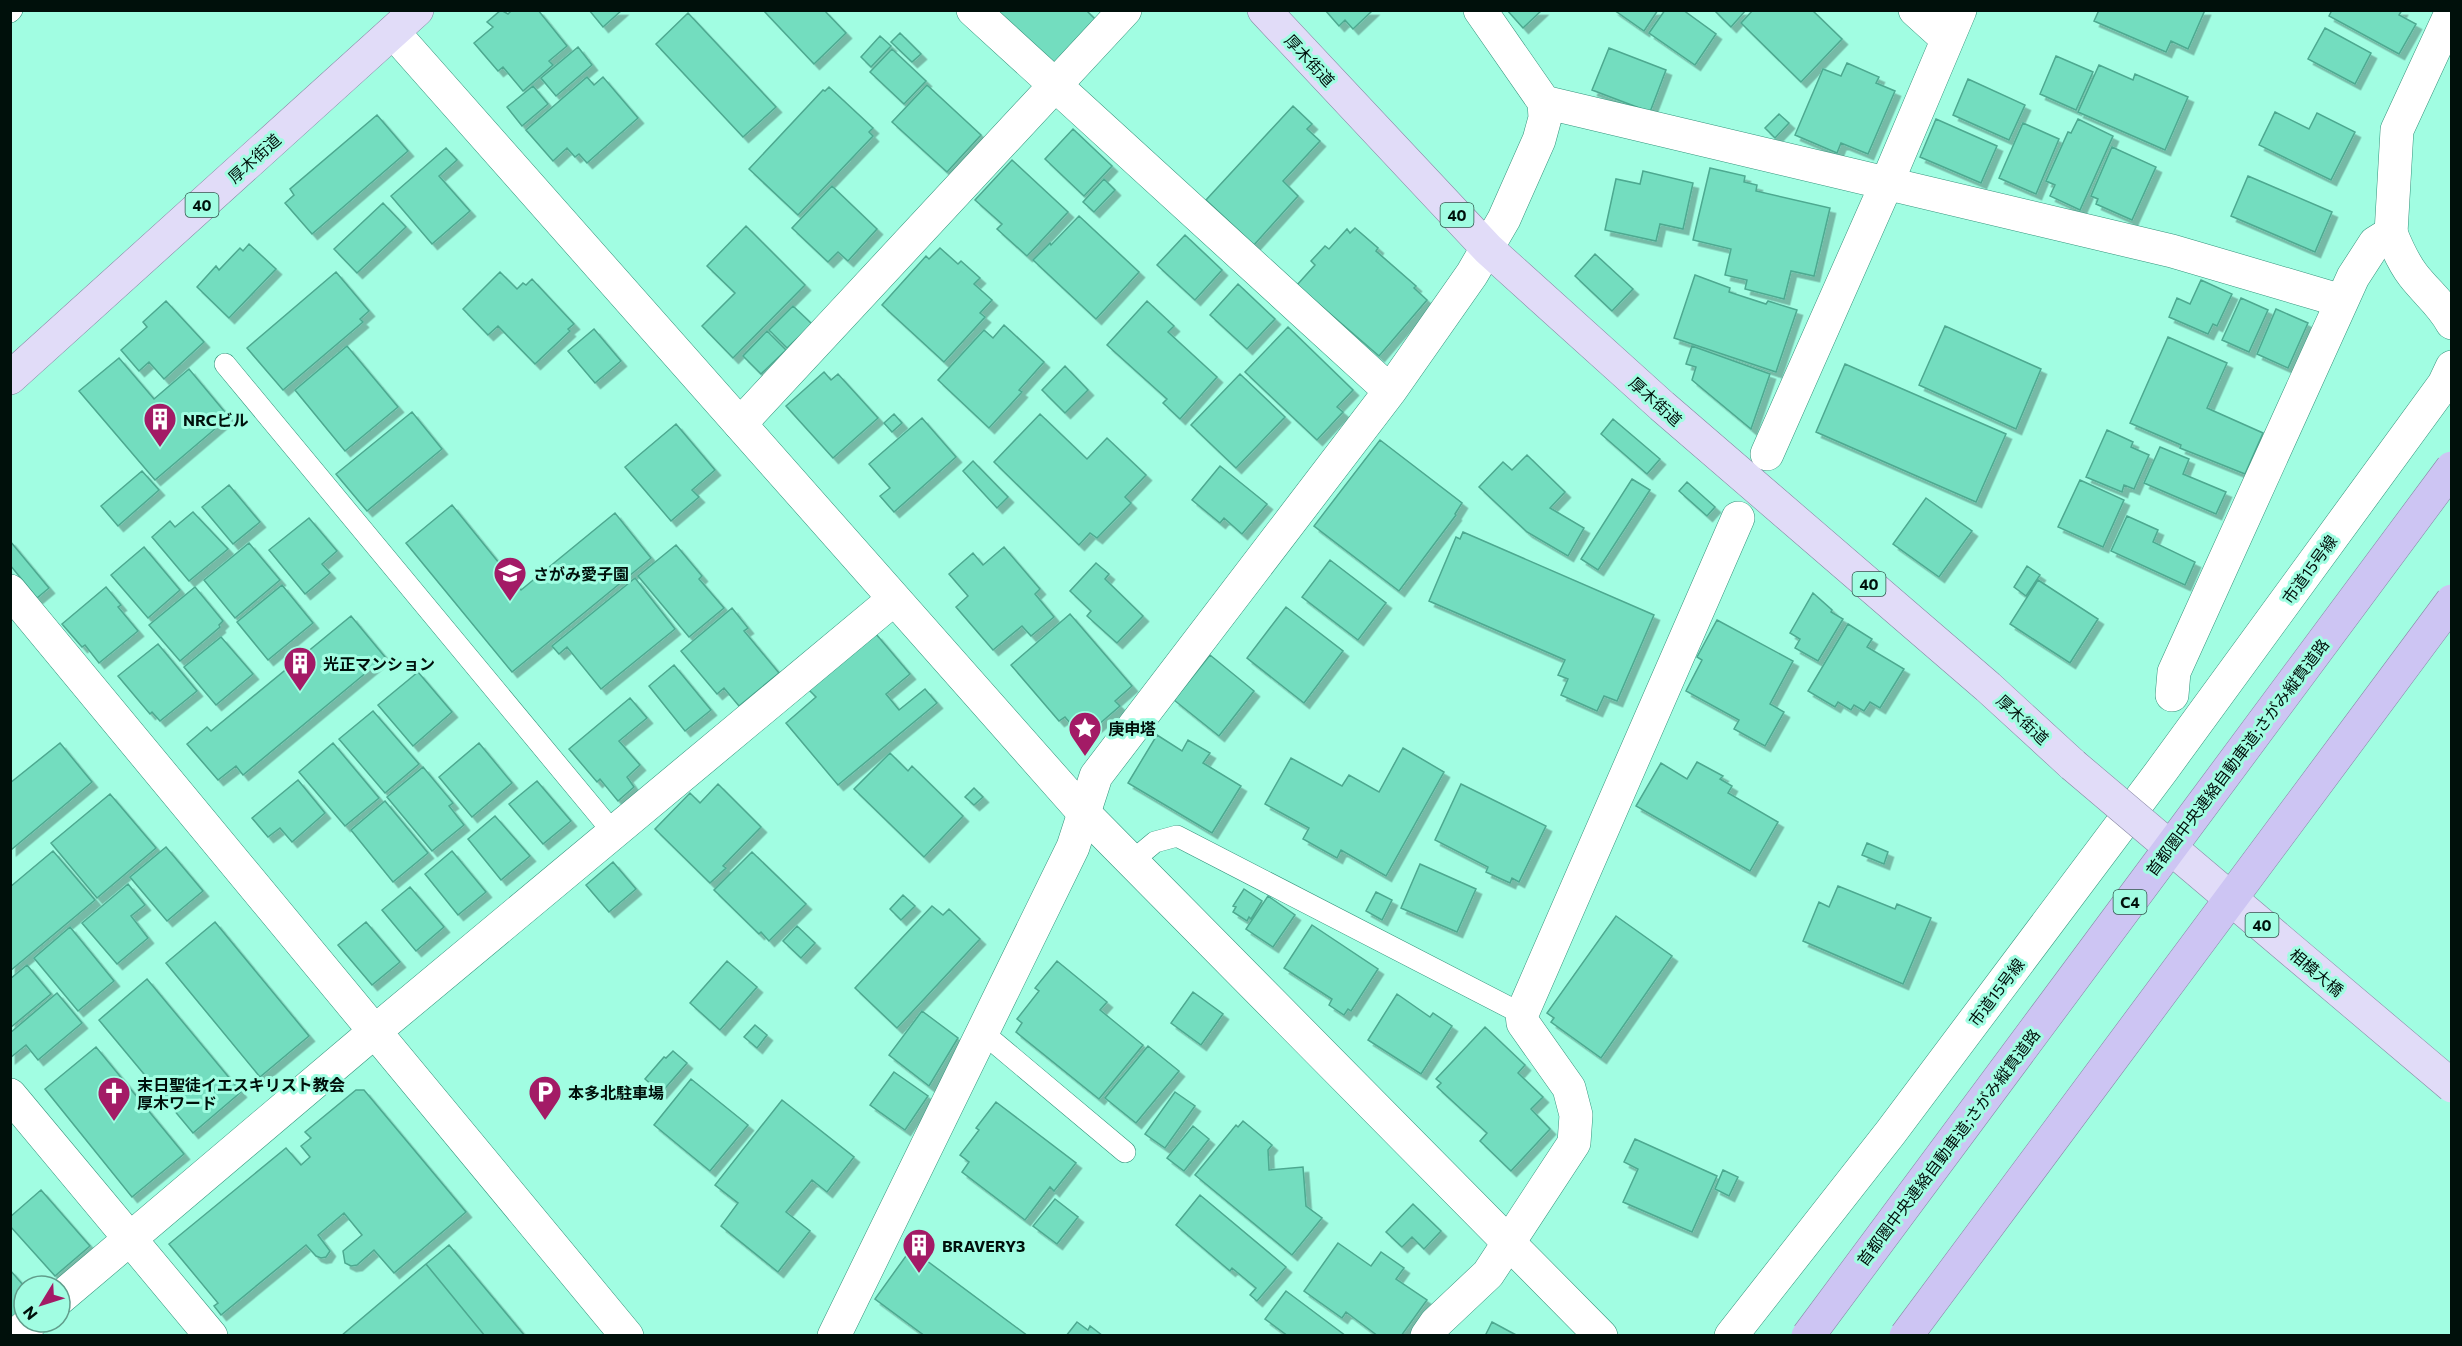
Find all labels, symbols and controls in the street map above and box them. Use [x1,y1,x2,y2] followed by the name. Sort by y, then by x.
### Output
[1281,30,1339,90] street label: 厚木街道
[224,130,284,186] street label: 厚木街道
[186,193,218,217] road number: 40
[1440,203,1474,227] road number: 40
[1626,373,1686,429] street label: 厚木街道
[142,401,178,448] building icon: NRCビル
[183,410,249,429] place label: NRCビル
[2278,531,2340,607] street label: 市道15号線
[492,555,528,602] school or university icon: さがみ愛子園
[533,564,629,583] place label: さがみ愛子園
[1852,572,1886,596] road number: 40
[2142,635,2332,879] street label: 首都圏中央連絡自動車道;さがみ縦貫道路
[282,645,318,692] building icon: 光正マンション
[323,654,435,673] place label: 光正マンション
[1993,690,2053,748] street label: 厚木街道
[1067,710,1103,757] place icon: 庚申塔
[1108,719,1156,738] place label: 庚申塔
[2114,890,2146,914] road number: C4
[2246,913,2278,937] road number: 40
[2286,944,2348,1000] street label: 相模大橋
[1964,954,2028,1030] street label: 市道15号線
[1853,1025,2043,1269] street label: 首都圏中央連絡自動車道;さがみ縦貫道路
[527,1074,563,1121] parking icon: 本多北駐車場
[96,1075,132,1122] church icon: 末日聖徒イエスキリスト教会 厚木ワード
[137,1075,345,1112] place label: 末日聖徒イエスキリスト教会 厚木ワード
[568,1083,664,1102] place label: 本多北駐車場
[901,1227,937,1274] building icon: BRAVERY3
[942,1236,1025,1255] place label: BRAVERY3
[12,1274,72,1334] north arrow
[19,1303,41,1324] text: N

